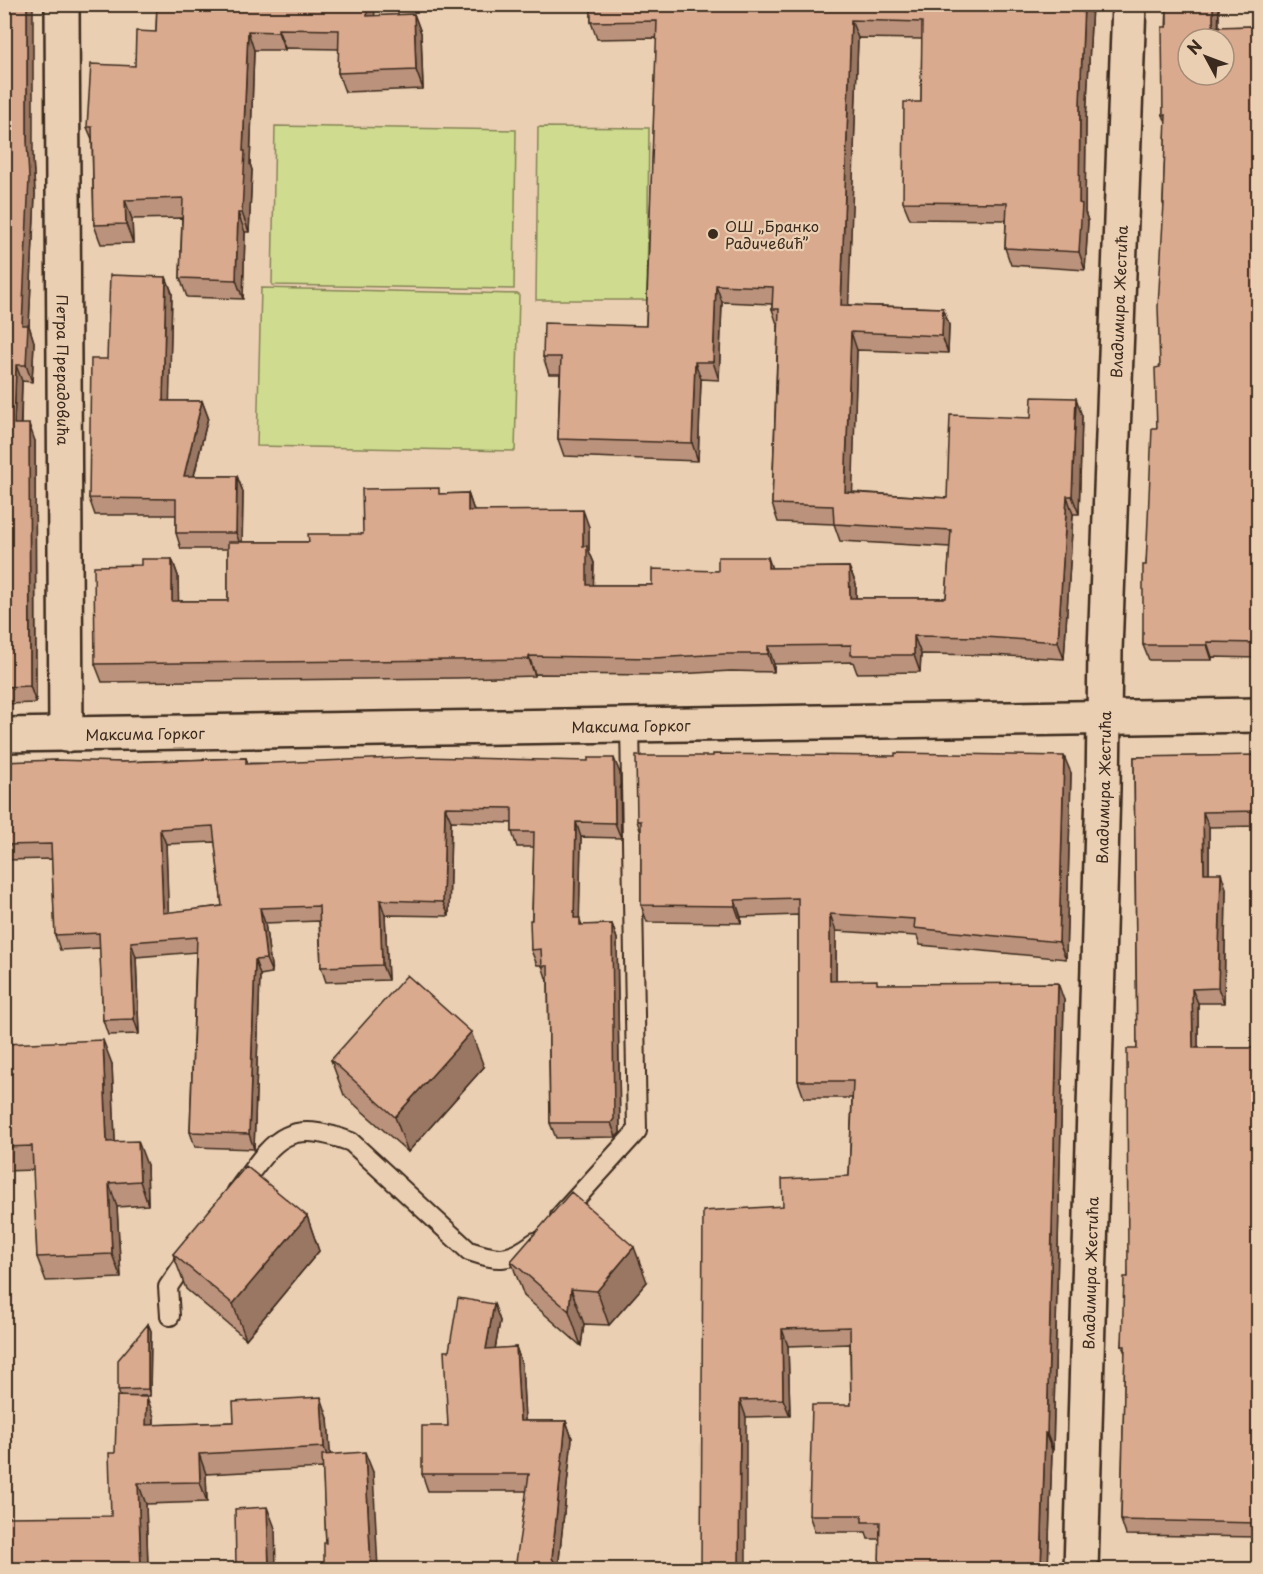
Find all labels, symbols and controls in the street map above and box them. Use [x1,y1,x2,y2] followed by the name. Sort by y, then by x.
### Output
[1176,27,1236,87] north arrow
[1181,34,1207,59] text: N
[725,214,819,254] place label: ОШ „Бранко Радичевић”
[1104,224,1132,378] street label: Владимира Жестића
[706,227,720,241] marker: ОШ „Бранко Радичевић”
[52,294,76,446] street label: Петра Прерадовића
[1089,710,1116,864] street label: Владимира Жестића
[571,713,691,737] street label: Максима Горког
[85,720,205,745] street label: Максима Горког
[1076,1196,1103,1350] street label: Владимира Жестића

